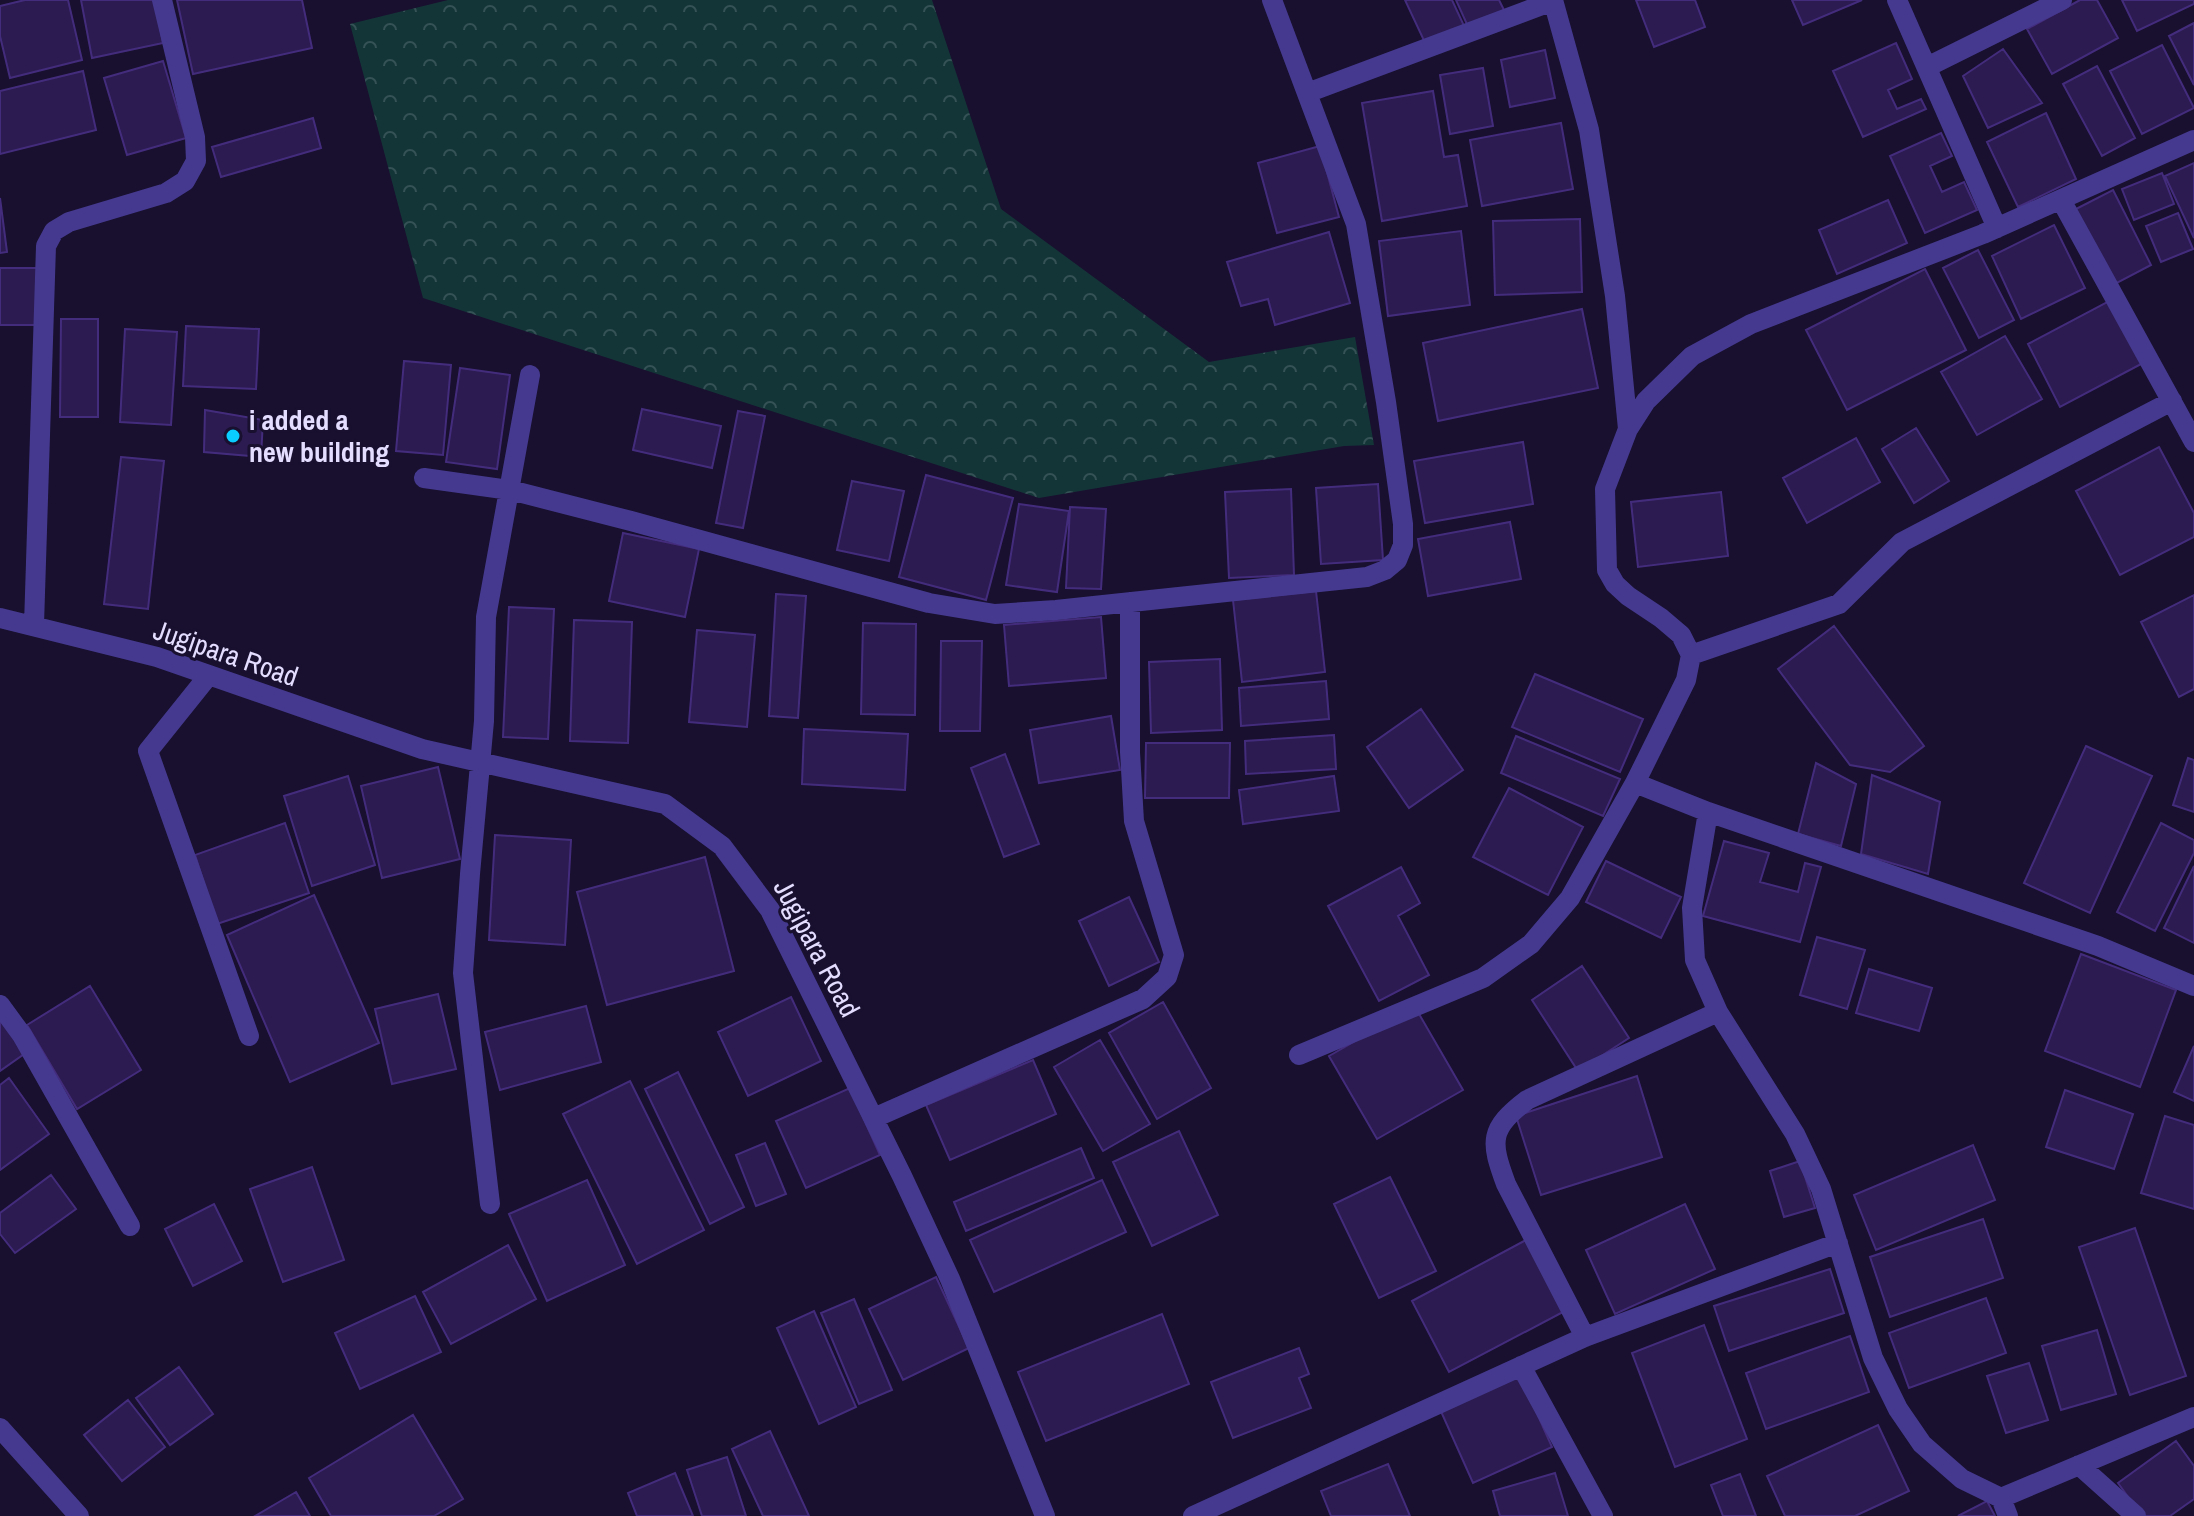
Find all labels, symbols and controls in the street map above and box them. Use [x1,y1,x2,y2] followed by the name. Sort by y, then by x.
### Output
[249,401,389,471] place label: i added a new building
[224,427,242,445] marker: i added a new building
[149,611,303,695] street label: Jugipara Road
[765,873,869,1023] street label: Jugipara Road

